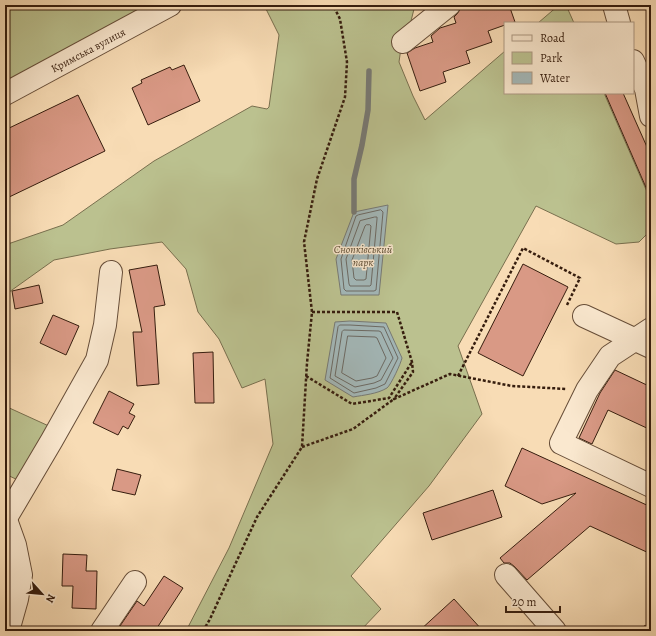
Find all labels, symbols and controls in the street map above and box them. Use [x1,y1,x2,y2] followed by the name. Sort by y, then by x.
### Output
[504,22,634,94] legend
[48,25,128,76] street label: Кримська вулиця
[540,30,566,46] text: Road
[540,50,563,66] text: Park
[539,70,570,86] text: Water
[334,242,393,270] park label: Снопківський парк
[22,574,62,614] north arrow
[506,588,560,614] scale bar
[42,591,59,605] text: N
[512,594,536,610] text: 20 m

